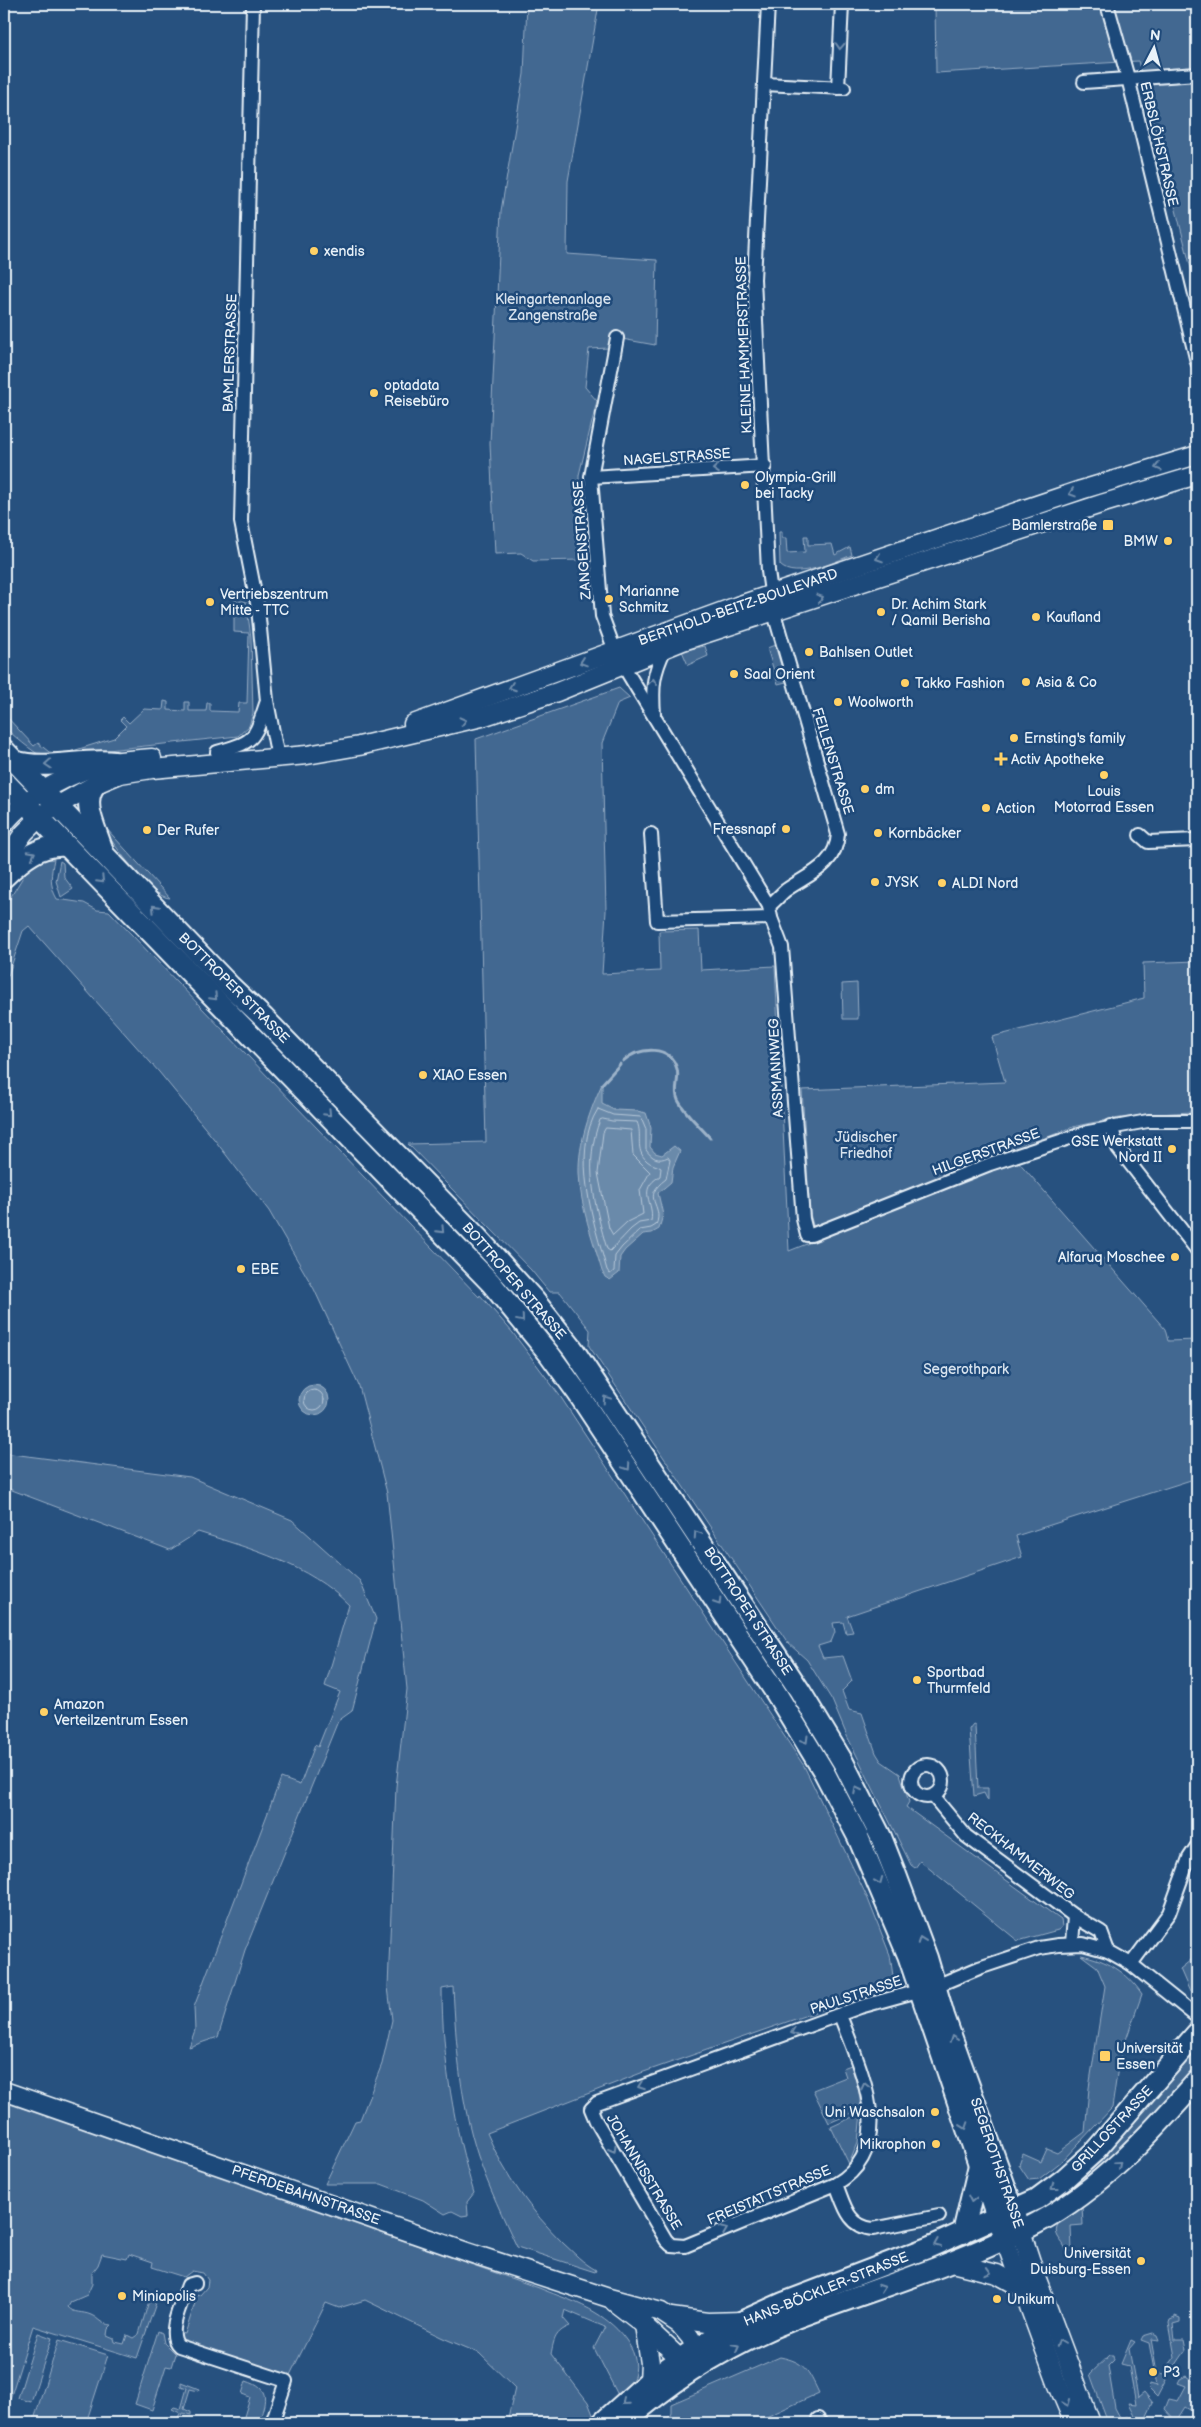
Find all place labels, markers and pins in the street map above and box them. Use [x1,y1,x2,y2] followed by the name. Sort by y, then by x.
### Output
[324,243,365,260] place label: xendis
[308,245,320,257] marker: xendis
[384,377,449,410] place label: optadata Reisebüro
[368,387,380,399] marker: optadata Reisebüro
[755,469,836,502] place label: Olympia-Grill bei Tacky
[739,479,751,491] marker: Olympia-Grill bei Tacky
[1011,517,1097,534] place label: Bamlerstraße
[1101,518,1115,532] marker: Bamlerstraße
[1123,533,1158,550] place label: BMW
[1162,535,1174,547] marker: BMW
[619,583,679,616] place label: Marianne Schmitz
[220,586,328,619] place label: Vertriebszentrum Mitte - TTC
[603,593,615,605] marker: Marianne Schmitz
[204,596,216,608] marker: Vertriebszentrum Mitte - TTC
[891,596,991,629] place label: Dr. Achim Stark / Qamil Berisha
[875,606,887,618] marker: Dr. Achim Stark / Qamil Berisha
[1046,609,1101,626] place label: Kaufland
[1030,611,1042,623] marker: Kaufland
[819,644,913,661] place label: Bahlsen Outlet
[803,646,815,658] marker: Bahlsen Outlet
[744,666,815,683] place label: Saal Orient
[728,668,740,680] marker: Saal Orient
[1036,674,1097,691] place label: Asia & Co
[915,675,1005,692] place label: Takko Fashion
[1020,676,1032,688] marker: Asia & Co
[899,677,911,689] marker: Takko Fashion
[848,694,914,711] place label: Woolworth
[832,696,844,708] marker: Woolworth
[1024,730,1126,747] place label: Ernsting's family
[1008,732,1020,744] marker: Ernsting's family
[1011,751,1104,768] place label: Activ Apotheke
[995,753,1007,765] marker: Activ Apotheke
[1098,769,1110,781] marker: Louis Motorrad Essen
[875,781,895,798] place label: dm
[859,783,871,795] marker: dm
[1054,783,1154,816] place label: Louis Motorrad Essen
[996,800,1035,817] place label: Action
[980,802,992,814] marker: Action
[713,821,777,838] place label: Fressnapf
[157,822,220,839] place label: Der Rufer
[780,823,792,835] marker: Fressnapf
[141,824,153,836] marker: Der Rufer
[888,825,962,842] place label: Kornbäcker
[872,827,884,839] marker: Kornbäcker
[885,874,919,891] place label: JYSK
[952,875,1018,892] place label: ALDI Nord
[869,876,881,888] marker: JYSK
[936,877,948,889] marker: ALDI Nord
[432,1067,507,1084] place label: XIAO Essen
[417,1069,429,1081] marker: XIAO Essen
[1071,1133,1163,1166] place label: GSE Werkstatt Nord II
[1166,1143,1178,1155] marker: GSE Werkstatt Nord II
[1058,1249,1165,1266] place label: Alfaruq Moschee
[1169,1251,1181,1263] marker: Alfaruq Moschee
[251,1261,279,1278] place label: EBE
[235,1263,247,1275] marker: EBE
[927,1664,990,1697] place label: Sportbad Thurmfeld
[911,1674,923,1686] marker: Sportbad Thurmfeld
[54,1696,188,1729] place label: Amazon Verteilzentrum Essen
[38,1706,50,1718] marker: Amazon Verteilzentrum Essen
[1116,2040,1184,2073] place label: Universität Essen
[1098,2049,1112,2063] marker: Universität Essen
[825,2104,925,2121] place label: Uni Waschsalon
[929,2106,941,2118] marker: Uni Waschsalon
[859,2136,926,2153] place label: Mikrophon
[930,2138,942,2150] marker: Mikrophon
[1030,2245,1132,2278] place label: Universität Duisburg-Essen
[1135,2255,1147,2267] marker: Universität Duisburg-Essen
[132,2288,196,2305] place label: Miniapolis
[116,2290,128,2302] marker: Miniapolis
[1007,2291,1055,2308] place label: Unikum
[991,2293,1003,2305] marker: Unikum
[1163,2364,1180,2381] place label: P3
[1147,2366,1159,2378] marker: P3

